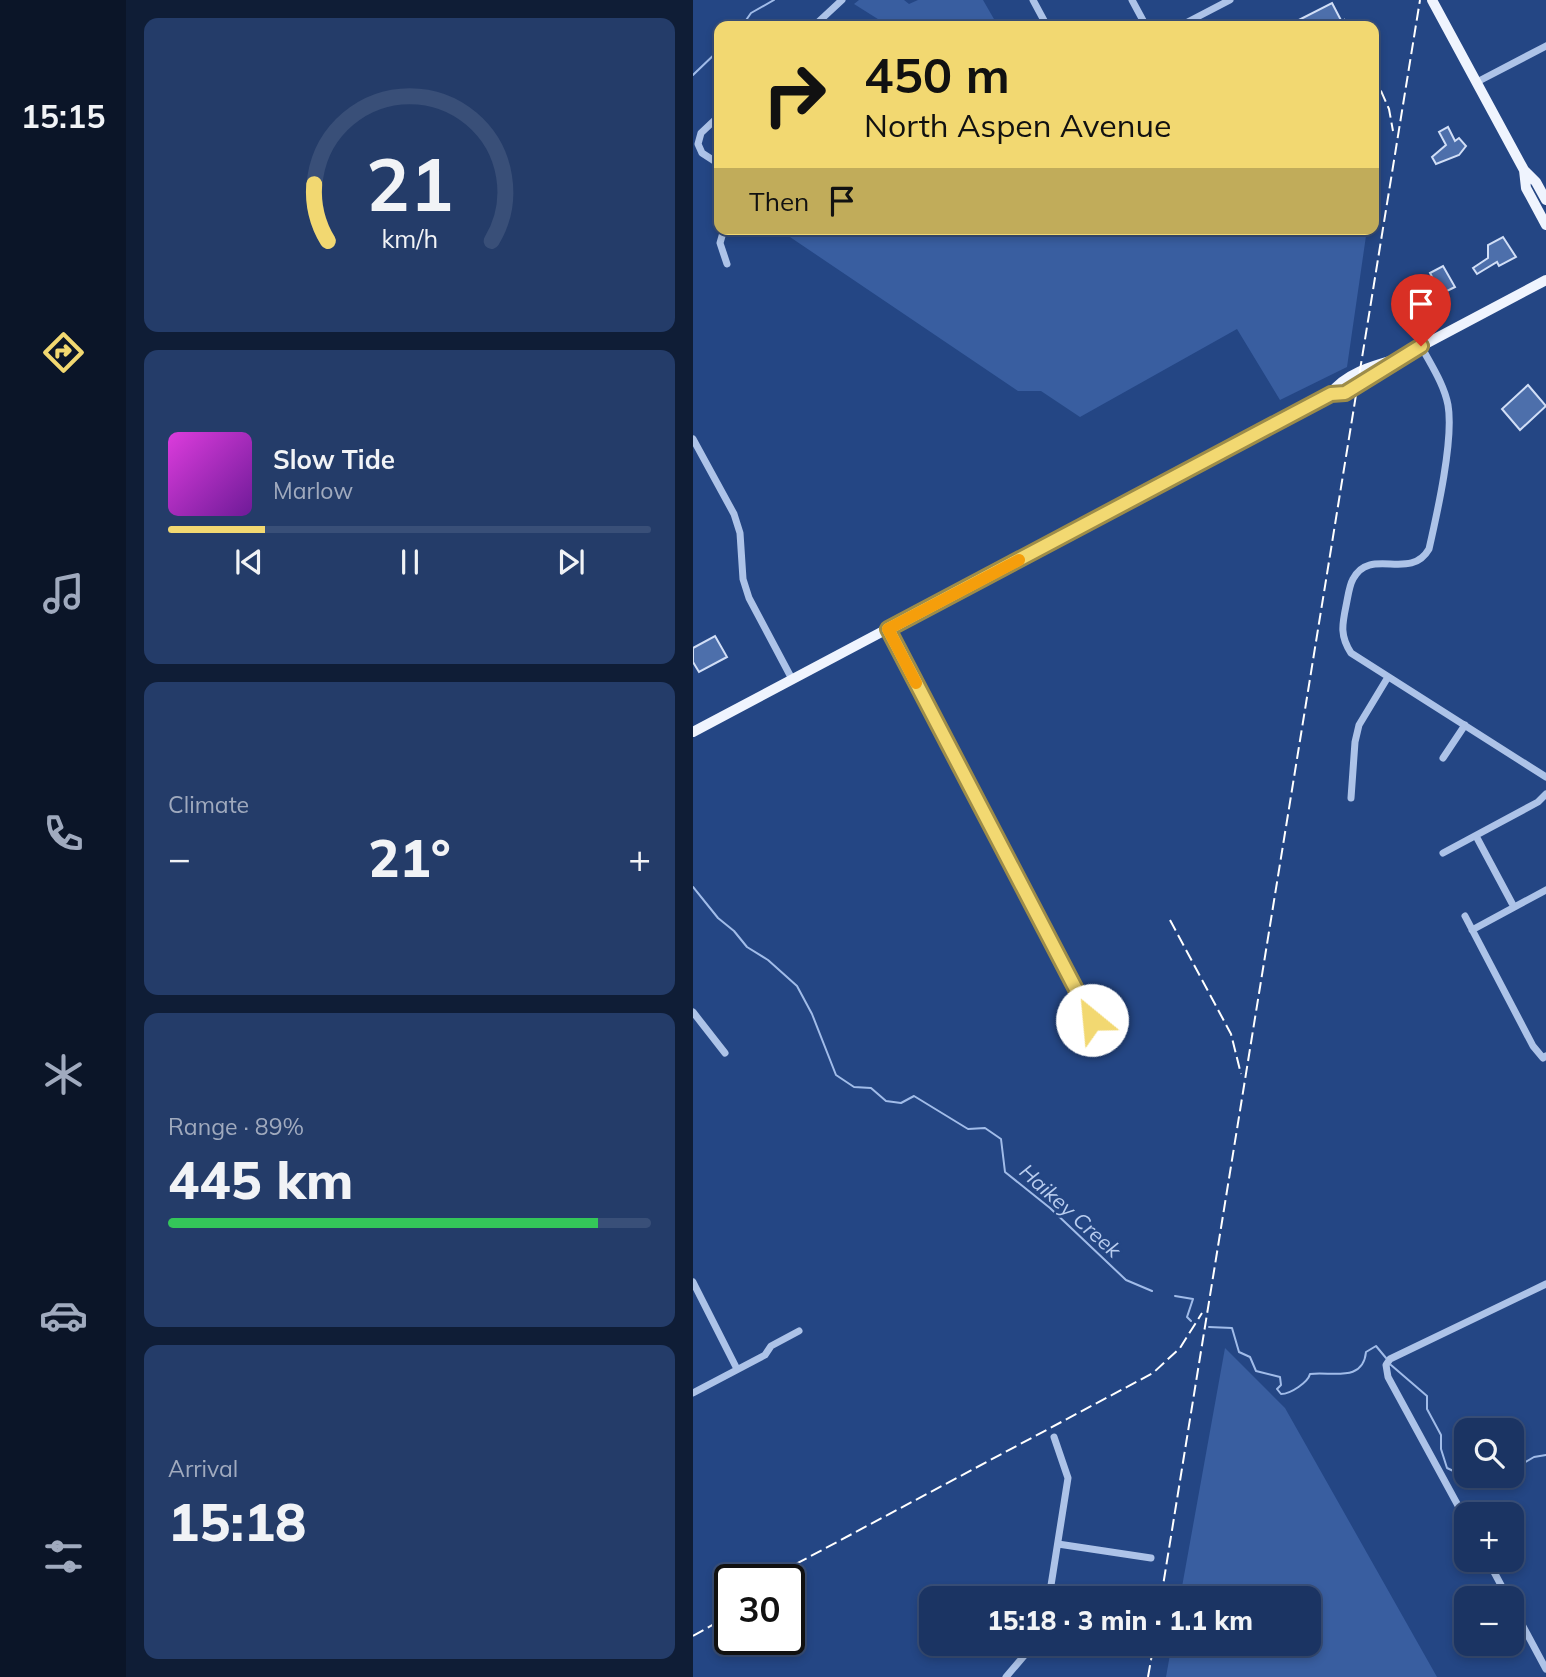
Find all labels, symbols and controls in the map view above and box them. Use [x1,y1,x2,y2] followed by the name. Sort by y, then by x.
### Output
[864,44,1010,105] text: 450 m
[749,49,840,140] icon: right
[21,96,105,136] text: 15:15
[864,105,1171,145] text: North Aspen Avenue
[366,138,453,229] text: 21
[823,182,861,220] icon: arrive
[749,185,809,218] text: Then
[381,223,438,254] text: km/h
[1391,274,1451,346] pin
[1402,285,1440,323] icon: arrive
[39,328,88,377] icon: directions
[273,443,395,476] text: Slow Tide
[273,476,353,505] text: Marlow
[230,543,268,581] icon: previous
[391,543,429,581] icon: pause
[552,543,590,581] icon: next
[39,569,88,618] icon: music
[168,790,249,819] text: Climate
[39,809,88,858] icon: phone
[368,825,451,890] text: 21°
[168,834,191,882] text: −
[628,834,651,882] text: +
[1055,983,1129,1057] position arrow
[39,1050,88,1099] icon: climate
[168,1112,304,1141] text: Range · 89%
[168,1147,353,1212] text: 445 km
[1015,1158,1128,1263] water label: Haikey Creek
[39,1291,88,1340] icon: car
[1454,1418,1524,1656] map controls
[1454,1418,1524,1488] button: search
[168,1454,238,1483] text: Arrival
[168,1489,306,1554] text: 15:18
[1454,1502,1524,1572] button: +
[39,1532,88,1581] icon: filters
[714,1564,805,1655] speed limit sign: 30
[1454,1586,1524,1656] button: −
[987,1604,1253,1637] text: 15:18 · 3 min · 1.1 km

